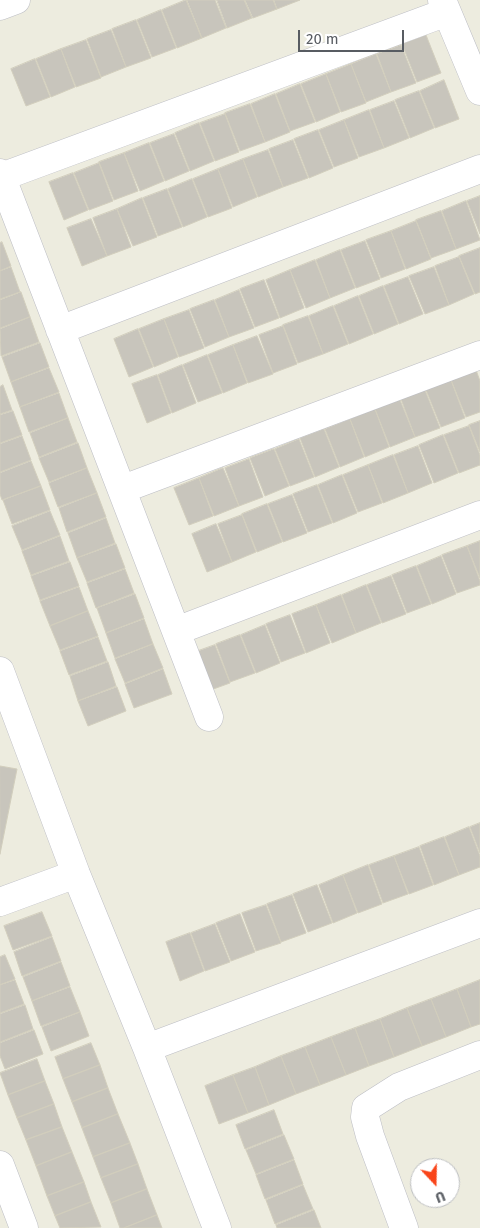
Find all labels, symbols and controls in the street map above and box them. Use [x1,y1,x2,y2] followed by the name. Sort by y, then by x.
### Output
[300,20,406,52] scale bar
[306,30,339,48] text: 20 m
[410,1158,460,1208] north arrow
[433,1187,448,1206] text: U

